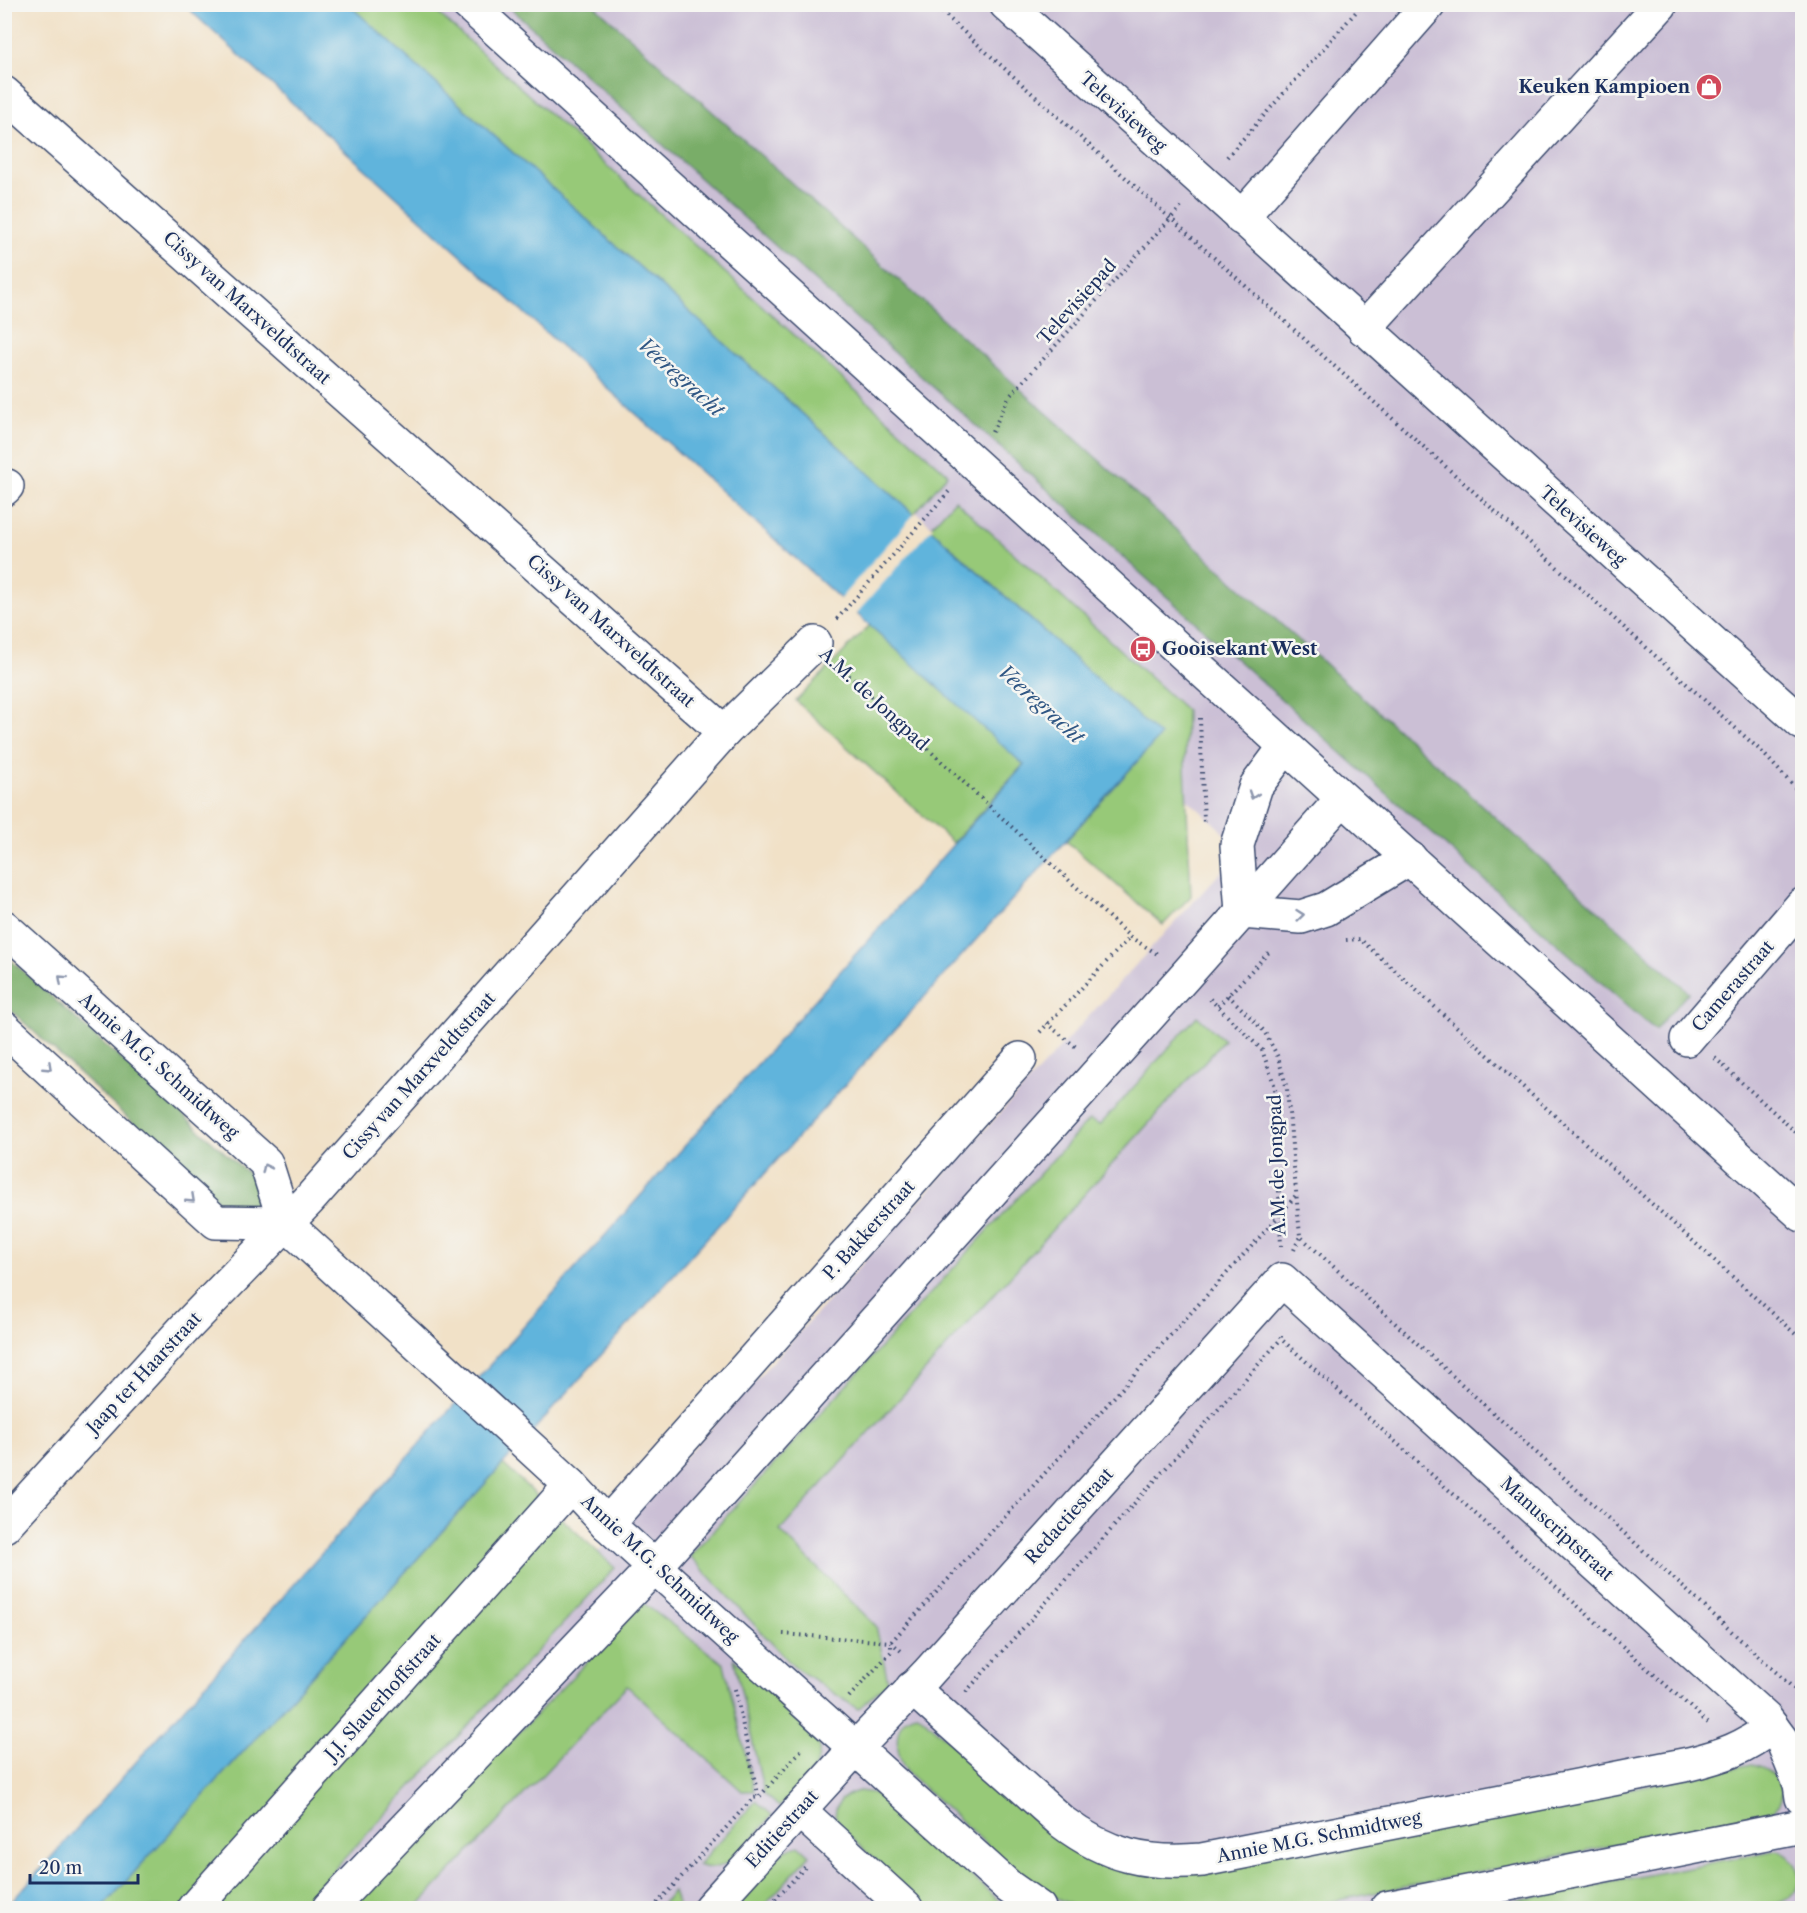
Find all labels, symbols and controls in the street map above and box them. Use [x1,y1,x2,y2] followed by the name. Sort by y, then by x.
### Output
[1075,67,1171,157] street label: Televisieweg
[1694,72,1724,102] shop icon: Keuken Kampioen
[1519,76,1691,98] place label: Keuken Kampioen
[159,227,336,390] street label: Cissy van Marxveldtstraat
[1033,255,1121,349] street label: Televisiepad
[633,332,730,422] water label: Veeregracht
[1535,481,1631,571] street label: Televisieweg
[523,550,700,713] street label: Cissy van Marxveldtstraat
[1128,634,1158,664] bus stop icon: Gooisekant West
[1162,638,1318,660] place label: Gooisekant West
[814,642,933,755] street label: A.M. de Jongpad
[993,659,1090,749] water label: Veeregracht
[1248,789,1260,800] one-way arrow
[1295,909,1305,922] one-way arrow
[1687,935,1779,1036] street label: Camerastraat
[59,975,69,986] one-way arrow
[338,987,501,1164] street label: Cissy van Marxveldtstraat
[74,988,244,1144] street label: Annie M.G. Schmidtweg
[41,1060,51,1071] one-way arrow
[1264,1094,1290,1237] street label: A.M. de Jongpad
[262,1163,274,1174] one-way arrow
[818,1175,920,1284] street label: P. Bakkerstraat
[185,1192,195,1203] one-way arrow
[80,1307,206,1441] street label: Jaap ter Haarstraat
[1020,1463,1118,1569] street label: Redactiestraat
[1496,1472,1619,1586] street label: Manuscriptstraat
[576,1489,744,1648] street label: Annie M.G. Schmidtweg
[318,1629,446,1767] street label: J.J. Slauerhoffstraat
[741,1785,823,1873] street label: Editiestraat
[1214,1806,1423,1868] street label: Annie M.G. Schmidtweg
[30,1847,138,1885] scale bar
[39,1857,83,1879] text: 20 m

